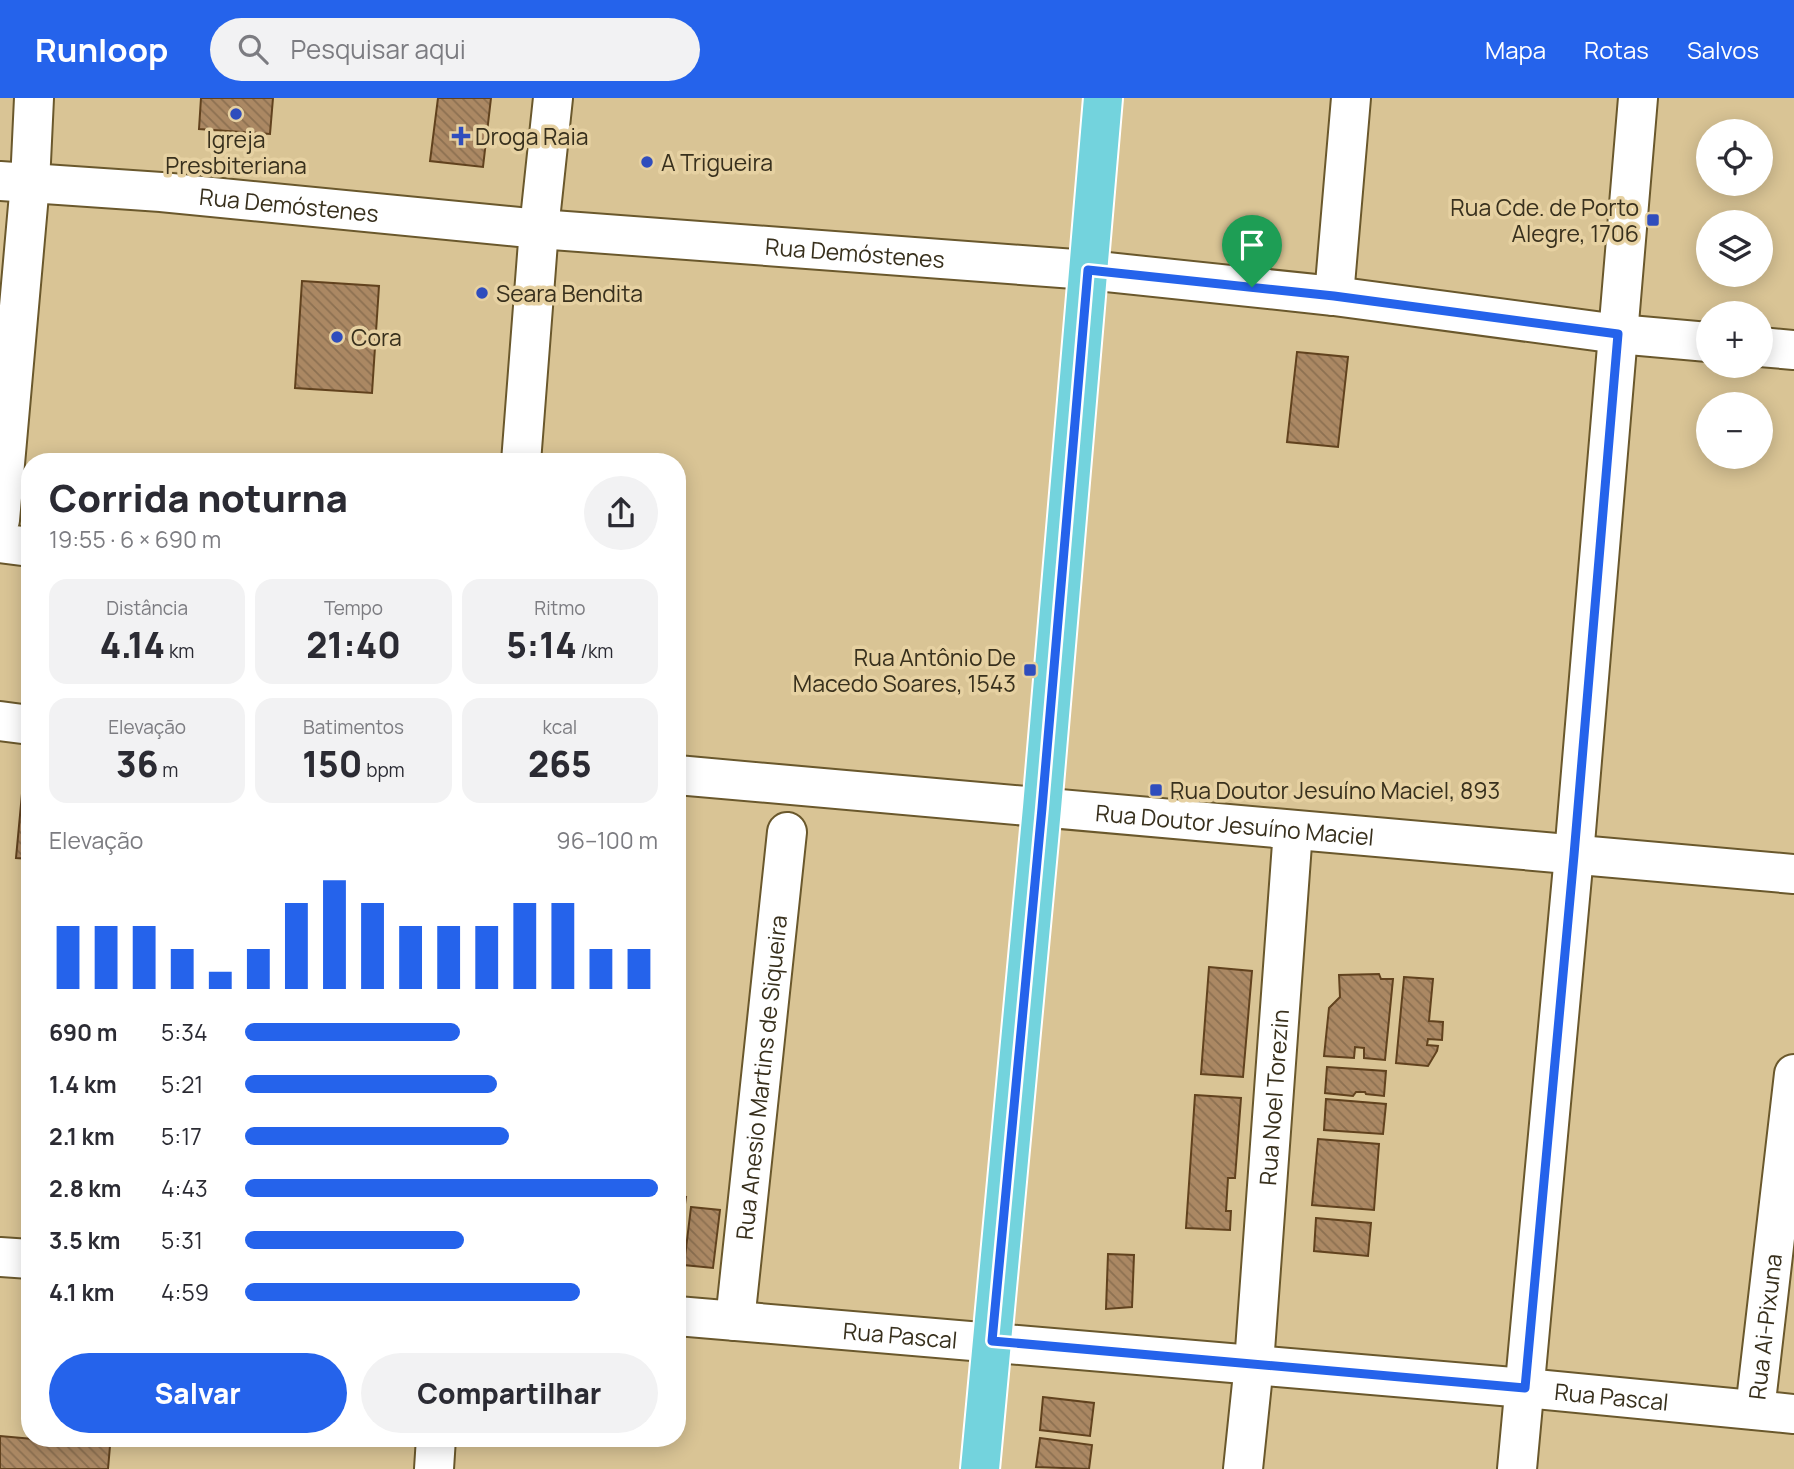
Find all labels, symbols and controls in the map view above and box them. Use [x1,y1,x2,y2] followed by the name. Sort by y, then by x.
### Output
[210,18,700,81] search box
[35,27,168,72] text: Runloop
[234,30,272,68] icon: search
[290,31,466,67] text: Pesquisar aqui
[1485,33,1546,66] text: Mapa
[1584,33,1649,66] text: Rotas
[1687,33,1759,66] text: Salvos
[228,106,244,122] marker: Igreja Presbiteriana
[1696,119,1773,469] map controls
[1696,119,1773,196] button: locate
[475,120,589,152] place label: Droga Raia
[165,123,307,181] place label: Igreja Presbiteriana
[453,128,469,144] marker: Droga Raia
[661,146,773,178] place label: A Trigueira
[639,154,655,170] marker: A Trigueira
[198,180,380,229] street label: Rua Demóstenes
[1450,191,1639,249] place label: Rua Cde. de Porto Alegre, 1706
[1696,210,1773,287] button: layers
[1645,212,1661,228] marker: Rua Cde. de Porto Alegre, 1706
[1222,215,1282,287] pin
[1233,226,1271,264] icon: arrive
[764,230,946,275] street label: Rua Demóstenes
[496,277,643,309] place label: Seara Bendita
[474,285,490,301] marker: Seara Bendita
[1696,301,1773,378] button: +
[351,321,402,353] place label: Cora
[329,329,345,345] marker: Cora
[1696,392,1773,469] button: −
[49,471,348,523] text: Corrida noturna
[584,476,658,550] button: share
[49,523,221,555] text: 19:55 · 6 × 690 m
[106,595,188,621] text: Distância
[324,595,383,621] text: Tempo
[534,595,585,621] text: Ritmo
[100,621,165,669] text: 4.14
[306,621,401,669] text: 21:40
[506,621,577,669] text: 5:14
[165,638,194,664] text: km
[577,638,613,664] text: /km
[793,641,1016,699] place label: Rua Antônio De Macedo Soares, 1543
[1022,662,1038,678] marker: Rua Antônio De Macedo Soares, 1543
[108,714,186,740] text: Elevação
[303,714,404,740] text: Batimentos
[542,714,577,740] text: kcal
[116,740,158,788] text: 36
[302,740,362,788] text: 150
[528,740,592,788] text: 265
[158,757,178,783] text: m
[362,757,405,783] text: bpm
[1170,774,1500,806] place label: Rua Doutor Jesuíno Maciel, 893
[1148,782,1164,798] marker: Rua Doutor Jesuíno Maciel, 893
[1094,796,1375,853] street label: Rua Doutor Jesuíno Maciel
[49,824,143,856] text: Elevação
[556,824,658,856] text: 96–100 m
[728,913,794,1241] street label: Rua Anesio Martins de Siqueira
[1251,1008,1296,1187] street label: Rua Noel Torezin
[49,1016,117,1048] text: 690 m
[161,1016,207,1048] text: 5:34
[49,1068,117,1100] text: 1.4 km
[161,1068,203,1100] text: 5:21
[49,1120,115,1152] text: 2.1 km
[161,1120,202,1152] text: 5:17
[49,1172,121,1204] text: 2.8 km
[161,1172,208,1204] text: 4:43
[49,1224,120,1256] text: 3.5 km
[161,1224,203,1256] text: 5:31
[1740,1252,1789,1401] street label: Rua Ai-Pixuna
[49,1276,114,1308] text: 4.1 km
[161,1276,209,1308] text: 4:59
[842,1314,959,1356] street label: Rua Pascal
[49,1353,347,1433] button: Salvar
[361,1353,658,1433] button: Compartilhar
[1553,1375,1670,1418] street label: Rua Pascal

